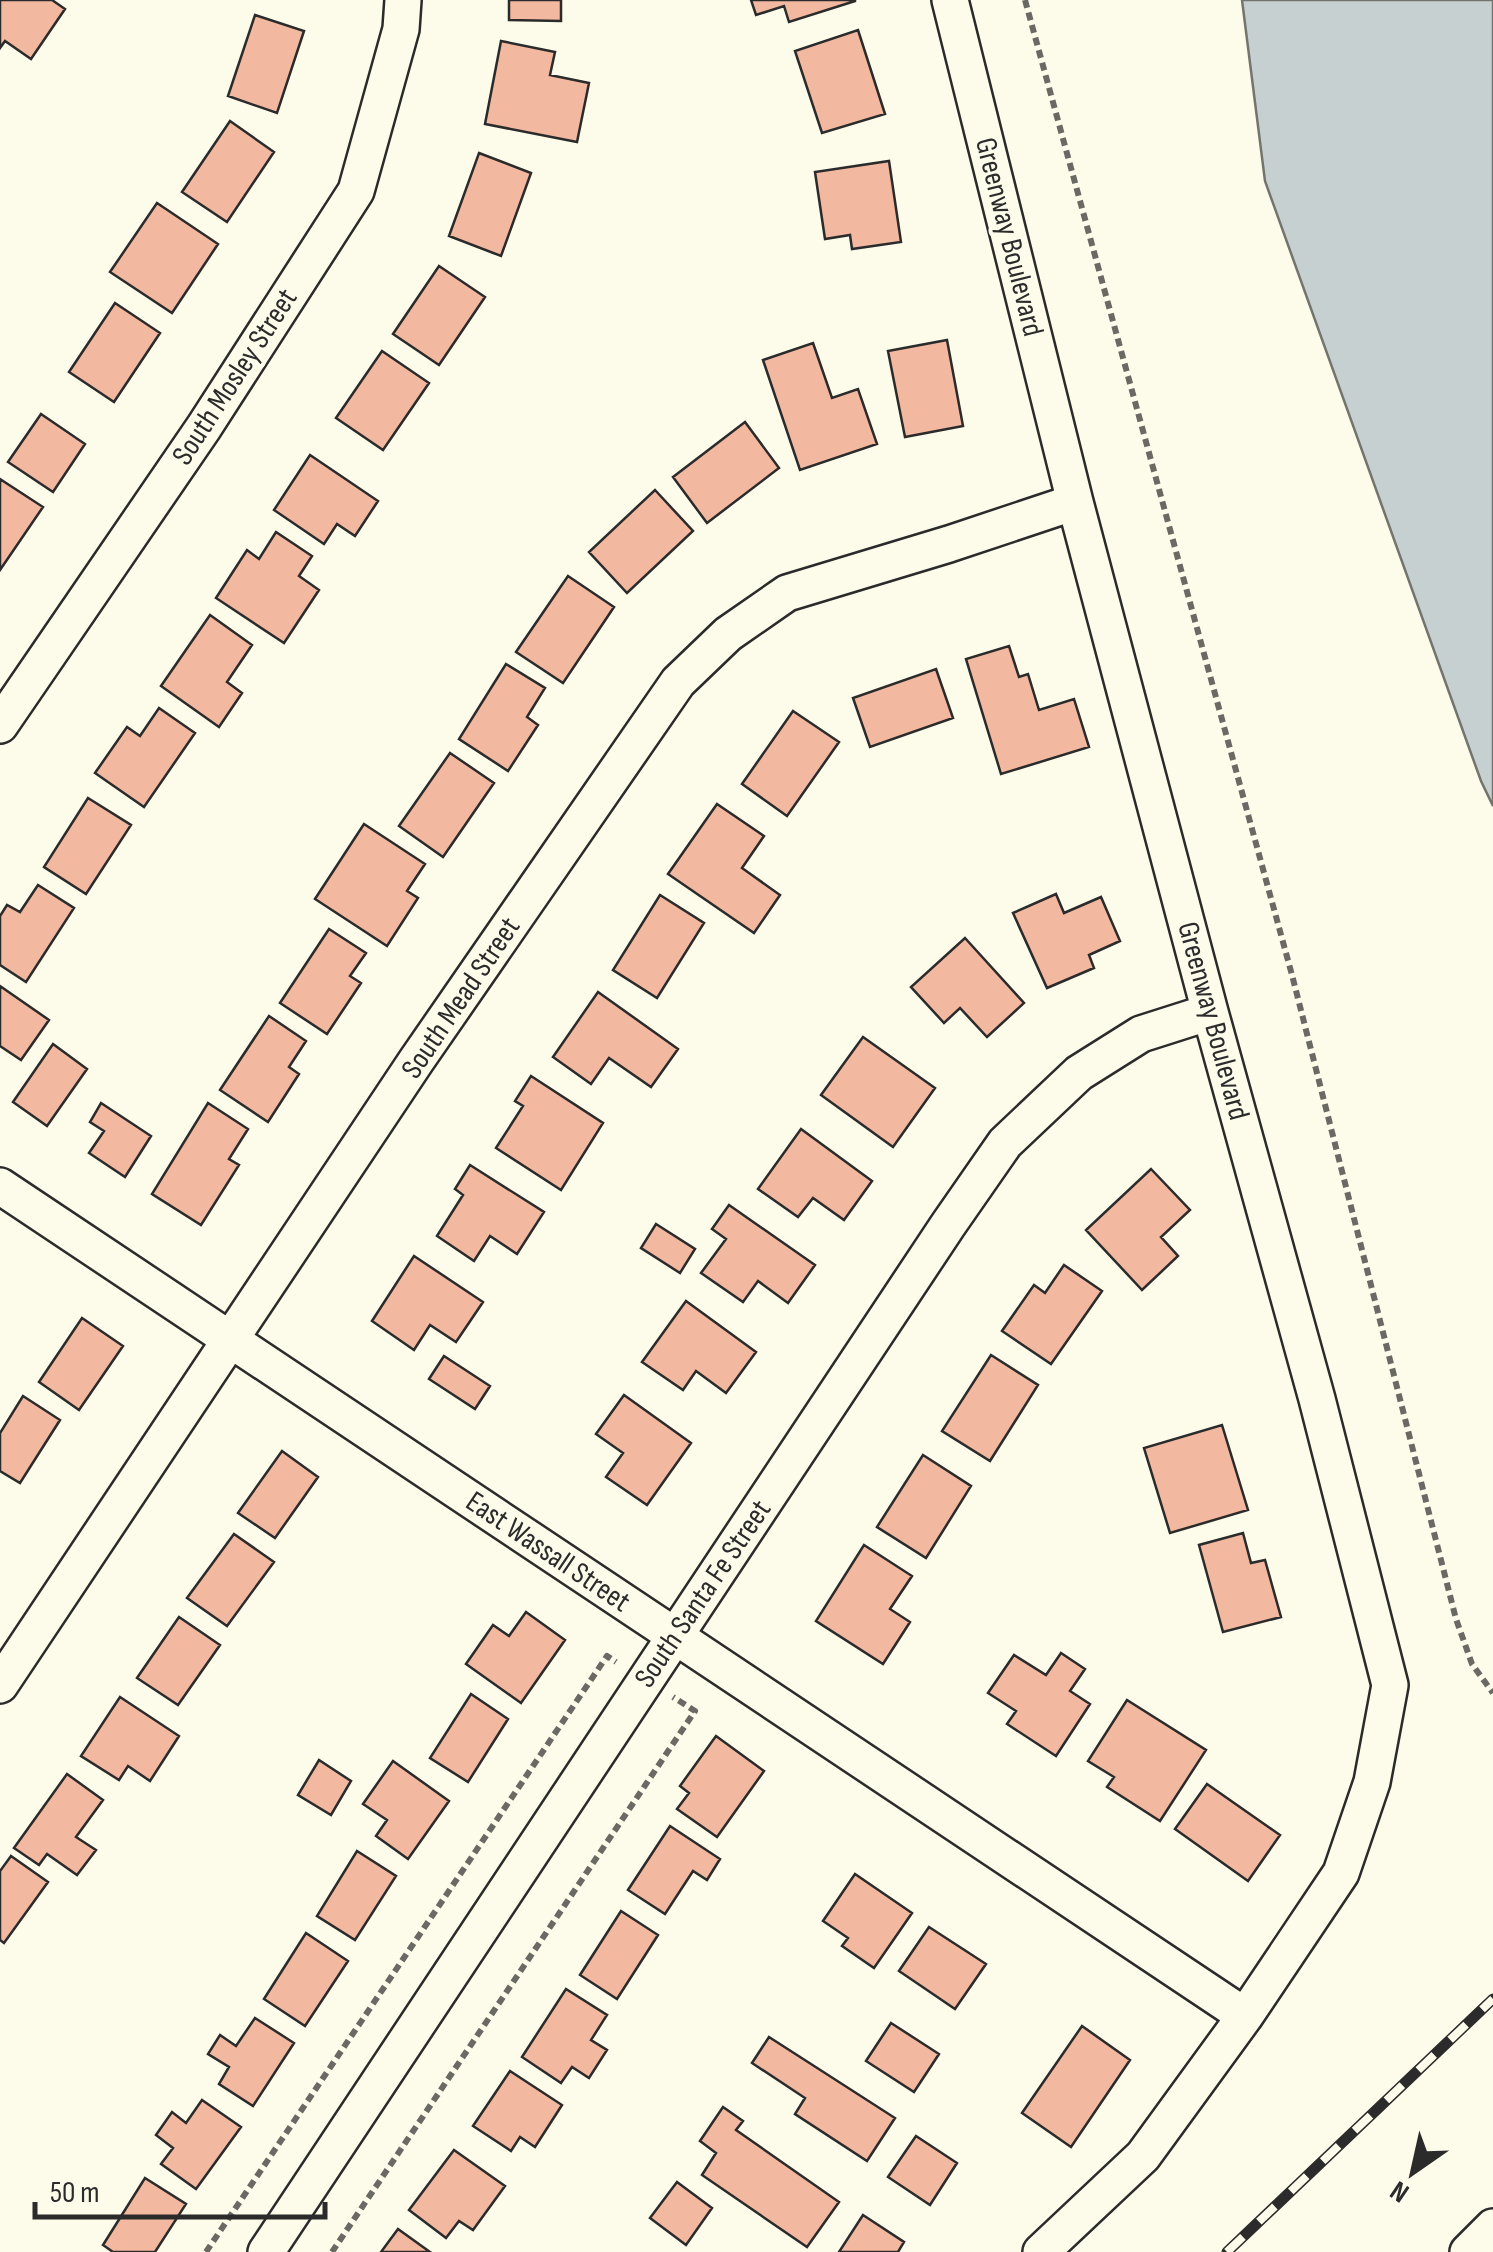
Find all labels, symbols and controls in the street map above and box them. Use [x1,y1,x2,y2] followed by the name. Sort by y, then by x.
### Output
[967,134,1051,340] street label: Greenway Boulevard
[165,282,305,472] street label: South Mosley Street
[394,911,528,1085] street label: South Mead Street
[1169,918,1257,1124] street label: Greenway Boulevard
[459,1484,637,1620] street label: East Wassall Street
[627,1493,779,1695] street label: South Santa Fe Street
[1363,2122,1463,2222] north arrow
[35,2157,325,2219] scale bar
[1384,2174,1415,2209] text: N
[50,2175,99,2211] text: 50 m

